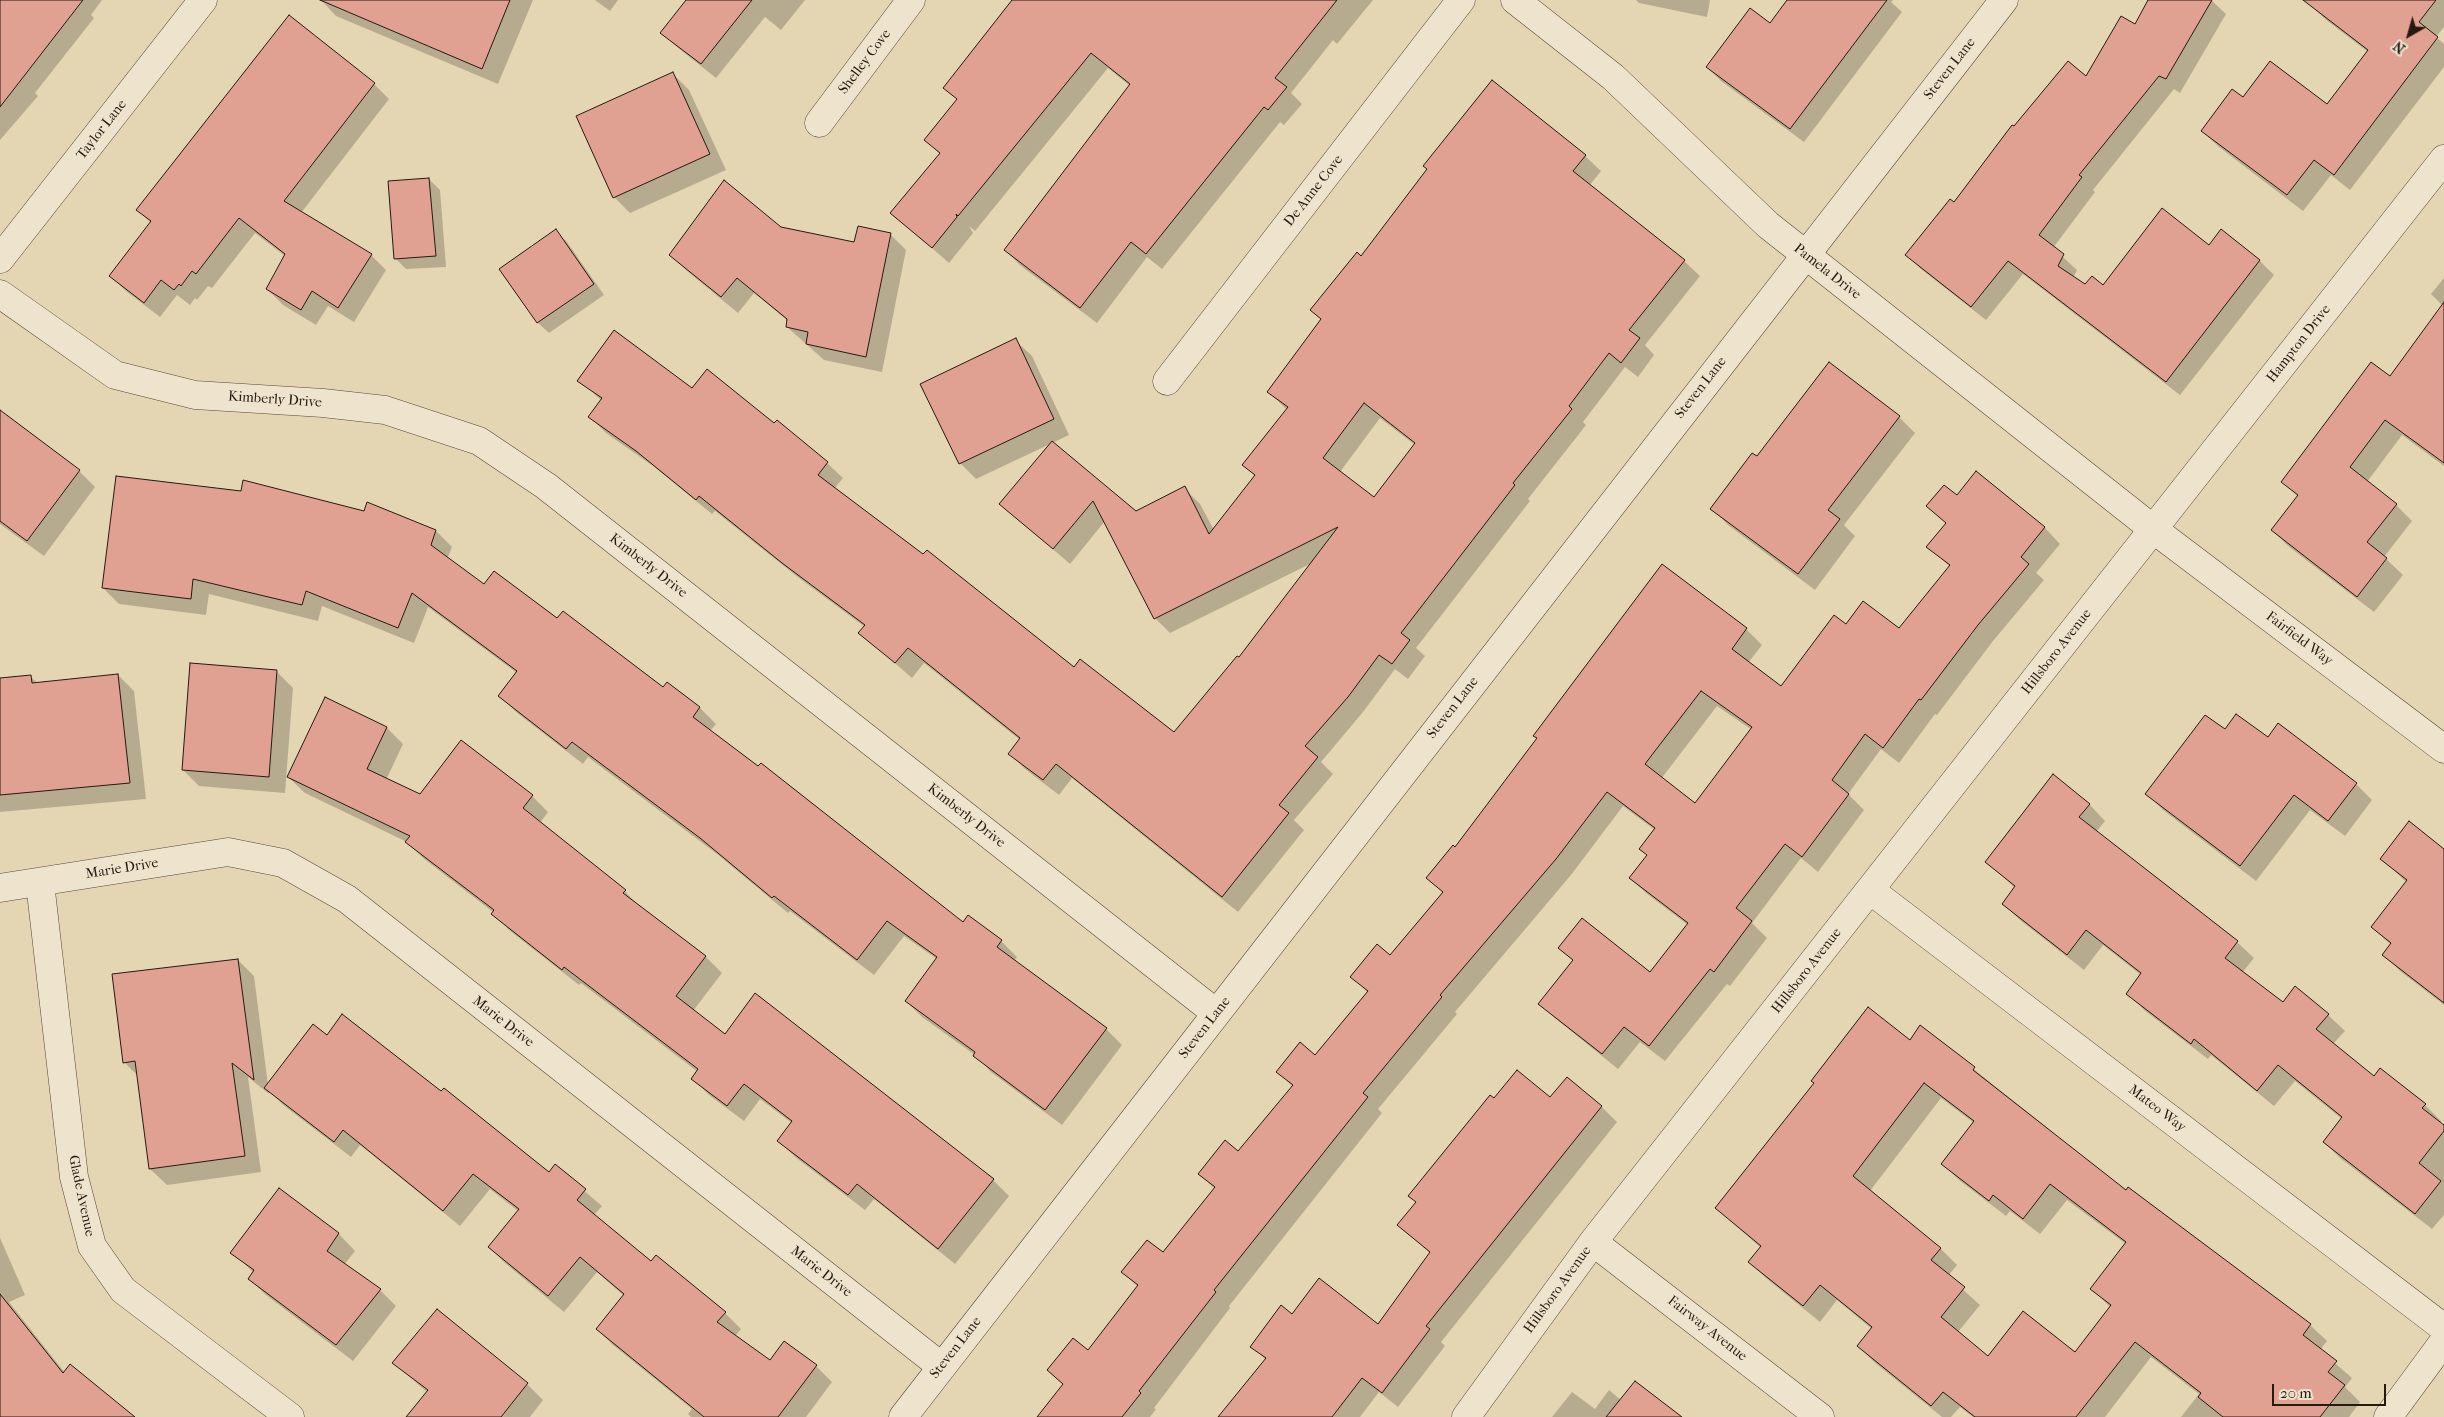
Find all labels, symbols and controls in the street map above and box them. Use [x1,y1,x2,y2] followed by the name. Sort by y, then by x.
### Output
[2384,10,2434,60] north arrow
[835,26,895,98] street label: Shelley Cove
[1921,35,1979,103] street label: Steven Lane
[2390,37,2409,57] text: N
[73,97,131,163] street label: Taylor Lane
[1281,152,1347,230] street label: De Anne Cove
[1790,241,1864,303] street label: Pamela Drive
[2263,302,2335,386] street label: Hampton Drive
[1672,354,1730,422] street label: Steven Lane
[227,388,323,412] street label: Kimberly Drive
[606,530,690,602] street label: Kimberly Drive
[2018,606,2096,698] street label: Hillsboro Avenue
[2262,608,2336,670] street label: Fairfield Way
[1424,674,1482,742] street label: Steven Lane
[924,780,1008,852] street label: Kimberly Drive
[84,855,160,883] street label: Marie Drive
[1768,925,1846,1017] street label: Hillsboro Avenue
[469,993,537,1051] street label: Marie Drive
[1176,994,1234,1062] street label: Steven Lane
[2125,1082,2189,1136] street label: Mateo Way
[64,1154,98,1238] street label: Glade Avenue
[787,1243,855,1301] street label: Marie Drive
[1521,1243,1595,1337] street label: Hillsboro Avenue
[1664,1293,1750,1365] street label: Fairway Avenue
[927,1314,985,1382] street label: Steven Lane
[2274,1374,2388,1406] scale bar
[2280,1384,2312,1402] text: 20 m

